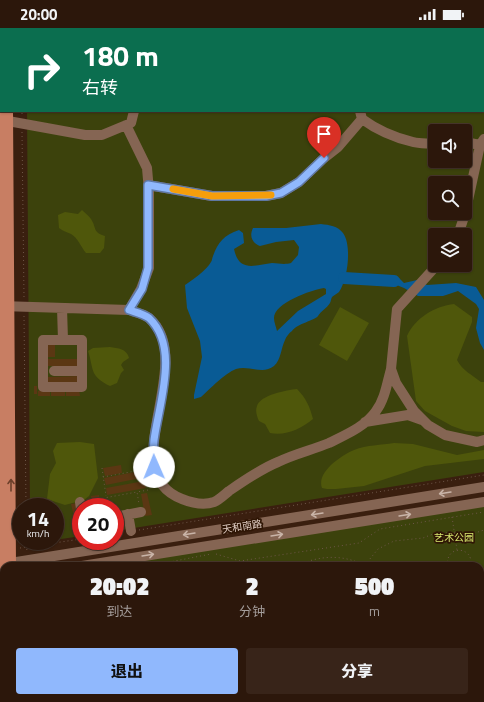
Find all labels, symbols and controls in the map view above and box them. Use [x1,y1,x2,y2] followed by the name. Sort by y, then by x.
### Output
[20,3,57,26] text: 20:00
[82,34,159,77] text: 180 m
[16,44,68,96] icon: right
[82,74,118,101] text: 右转
[307,117,341,158] pin
[313,123,335,145] icon: arrive
[428,124,472,272] map controls
[428,124,472,168] button: sound
[428,176,472,220] button: search
[428,228,472,272] button: layers
[133,446,175,488] position arrow
[7,479,15,492] one-way arrow
[439,489,452,497] one-way arrow
[72,498,124,550] speed limit sign: 20
[27,503,49,534] text: 14
[311,510,324,518] one-way arrow
[398,510,411,518] one-way arrow
[221,516,263,537] street label: 天和南路
[27,526,49,541] text: km/h
[183,530,196,538] one-way arrow
[434,530,474,545] park label: 艺术公园
[270,531,283,539] one-way arrow
[141,551,154,559] one-way arrow
[90,568,149,604] text: 20:02
[245,568,259,604] text: 2
[355,568,394,604] text: 500
[107,601,133,621] text: 到达
[239,601,265,621] text: 分钟
[369,601,380,621] text: m
[16,648,238,694] button: 退出
[246,648,468,694] button: 分享

